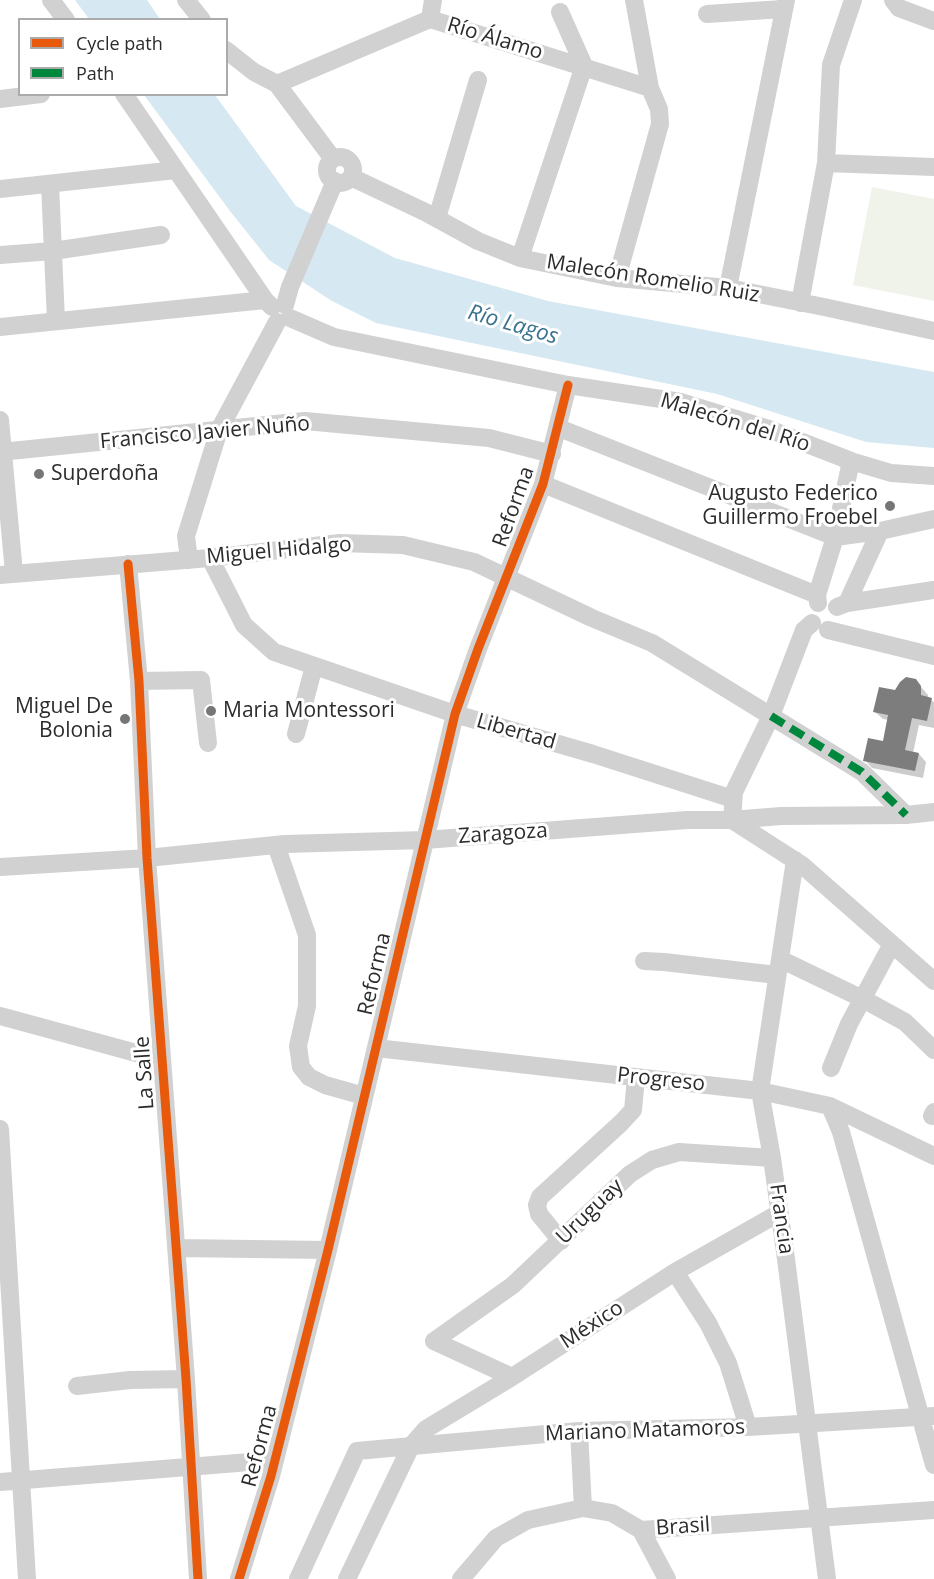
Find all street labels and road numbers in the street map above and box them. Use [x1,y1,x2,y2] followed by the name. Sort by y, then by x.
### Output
[444,13,546,65] street label: Río Álamo
[545,250,761,308] street label: Malecón Romelio Ruiz
[657,388,813,458] street label: Malecón del Río
[99,411,311,455] street label: Francisco Javier Nuño
[488,463,540,551] street label: Reforma
[205,532,353,570] street label: Miguel Hidalgo
[473,709,559,755] street label: Libertad
[457,818,549,850] street label: Zaragoza
[353,930,397,1018] street label: Reforma
[130,1035,160,1111] street label: La Salle
[616,1063,706,1097] street label: Progreso
[551,1174,629,1250] street label: Uruguay
[764,1182,798,1256] street label: Francia
[556,1295,628,1355] street label: México
[237,1402,283,1490] street label: Reforma
[545,1415,745,1447] street label: Mariano Matamoros
[655,1513,711,1541] street label: Brasil

